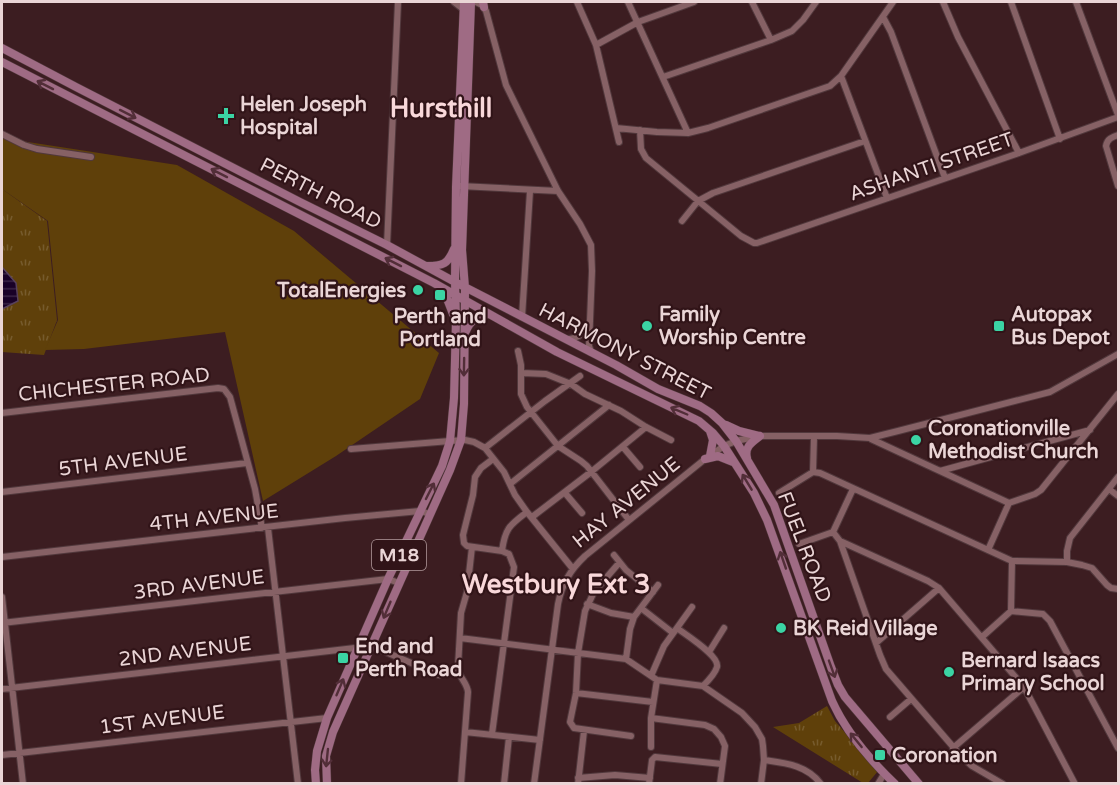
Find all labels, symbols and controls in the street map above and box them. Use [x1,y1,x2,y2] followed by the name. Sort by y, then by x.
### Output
[37,79,54,91] one-way arrow
[240,93,367,140] place label: Helen Joseph Hospital
[390,93,492,124] district label: Hursthill
[217,107,235,125] marker: Helen Joseph Hospital
[118,108,136,120] one-way arrow
[846,128,1017,206] street label: ASHANTI STREET
[256,153,385,235] street label: PERTH ROAD
[210,167,228,179] one-way arrow
[384,256,402,267] one-way arrow
[276,279,406,303] place label: TotalEnergies
[411,283,425,297] marker: TotalEnergies
[433,288,447,302] marker: Perth and Portland
[535,298,714,406] street label: HARMONY STREET
[659,303,806,350] place label: Family Worship Centre
[1011,303,1110,350] place label: Autopax Bus Depot
[393,305,487,352] place label: Perth and Portland
[640,319,654,333] marker: Family Worship Centre
[992,319,1006,333] marker: Autopax Bus Depot
[458,357,470,377] one-way arrow
[17,363,211,407] street label: CHICHESTER ROAD
[670,405,689,416] one-way arrow
[928,417,1099,464] place label: Coronationville Methodist Church
[909,433,923,447] marker: Coronationville Methodist Church
[57,442,189,482] street label: 5TH AVENUE
[568,452,685,553] street label: HAY AVENUE
[740,474,752,491] one-way arrow
[424,483,436,500] one-way arrow
[772,488,836,606] street label: FUEL ROAD
[148,499,280,537] street label: 4TH AVENUE
[372,540,426,570] road number: M18
[776,551,787,570] one-way arrow
[132,565,266,605] street label: 3RD AVENUE
[462,569,650,600] district label: Westbury Ext 3
[381,600,393,618] one-way arrow
[793,617,938,641] place label: BK Reid Village
[774,621,788,635] marker: BK Reid Village
[117,632,253,672] street label: 2ND AVENUE
[355,635,462,682] place label: End and Perth Road
[961,649,1105,696] place label: Bernard Isaacs Primary School
[336,651,350,665] marker: End and Perth Road
[828,660,839,678] one-way arrow
[942,665,956,679] marker: Bernard Isaacs Primary School
[335,679,346,697] one-way arrow
[98,700,226,740] street label: 1ST AVENUE
[849,732,862,748] one-way arrow
[892,744,997,768] place label: Coronation
[321,748,332,768] one-way arrow
[873,748,887,762] marker: Coronation

